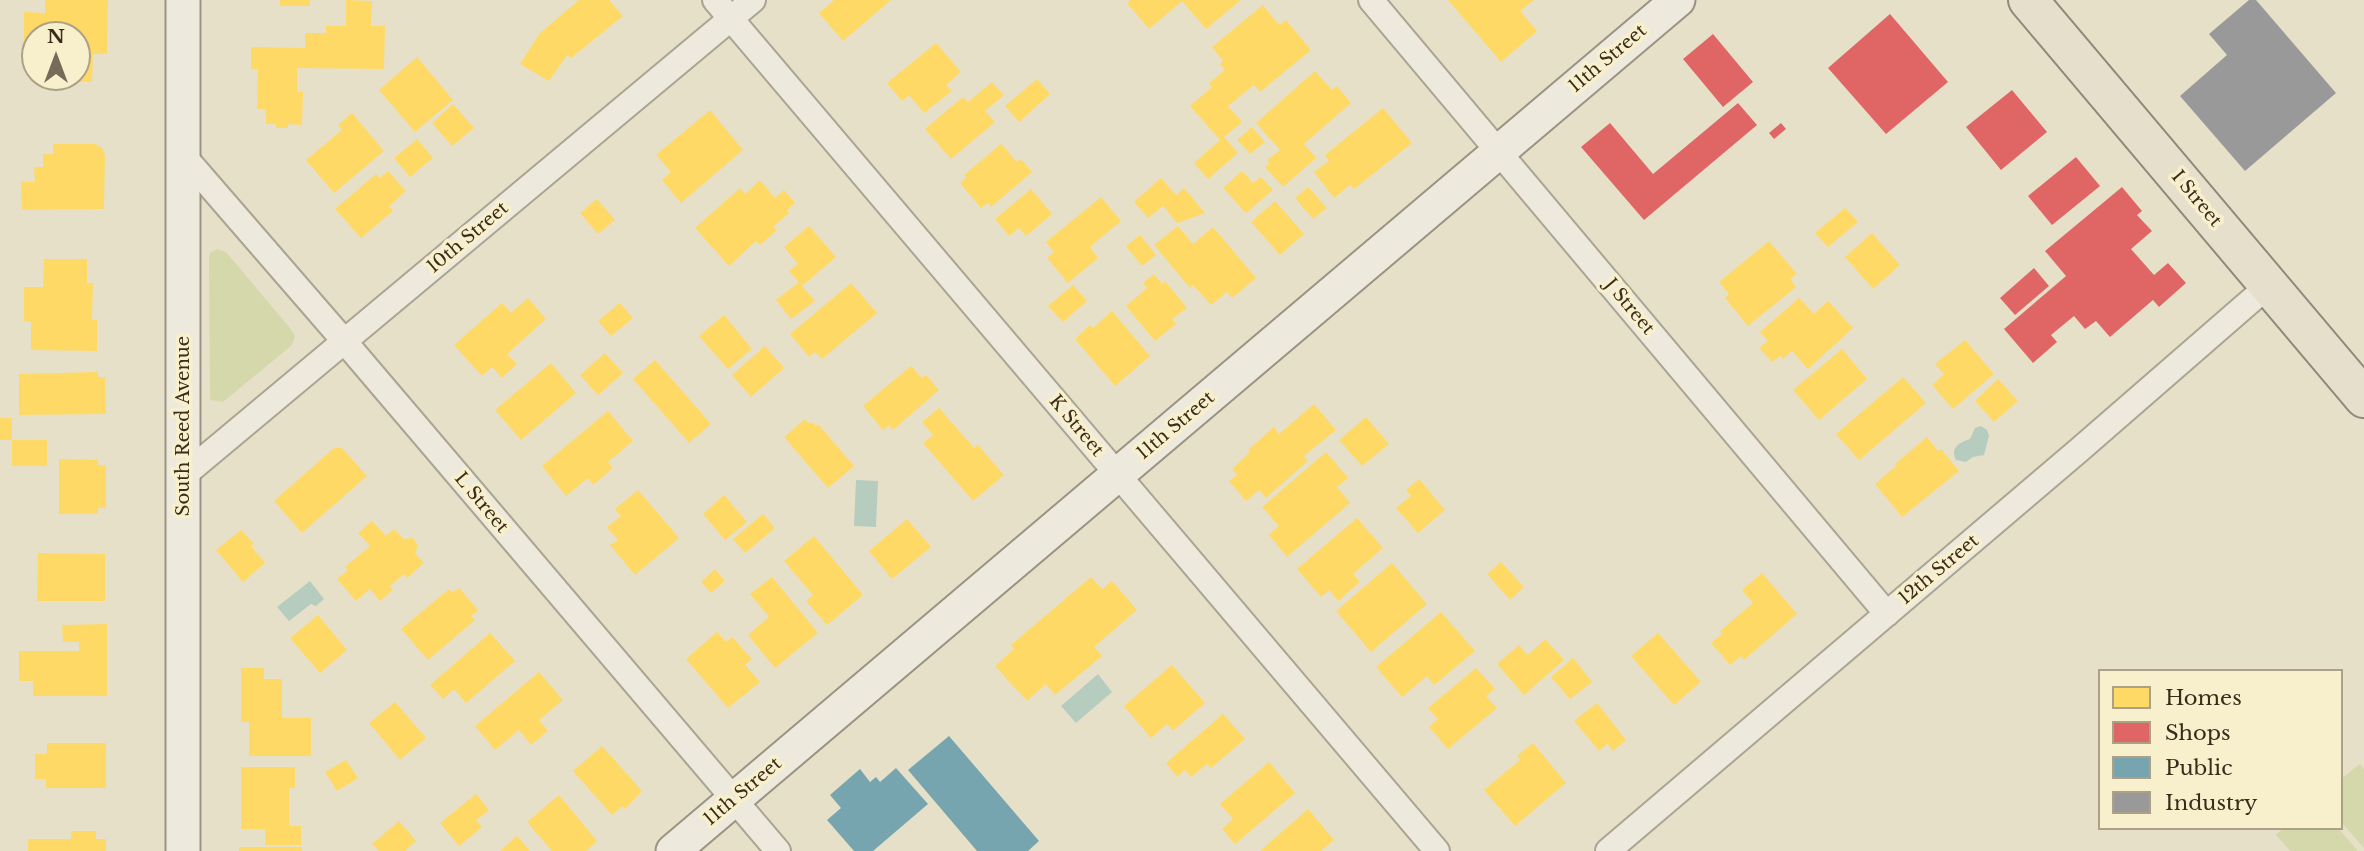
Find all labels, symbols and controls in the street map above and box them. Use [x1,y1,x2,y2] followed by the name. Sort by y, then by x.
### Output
[1565,20,1651,98] street label: 11th Street
[21,21,91,91] north arrow
[47,25,65,48] text: N
[2166,166,2226,232] street label: I Street
[423,198,513,278] street label: 10th Street
[1599,275,1659,339] street label: J Street
[173,336,195,516] street label: South Reed Avenue
[1133,387,1219,465] street label: 11th Street
[1044,391,1108,461] street label: K Street
[449,468,513,538] street label: L Street
[1895,530,1983,610] street label: 12th Street
[2098,669,2343,830] legend
[2165,685,2242,711] text: Homes
[2165,720,2231,746] text: Shops
[700,753,786,831] street label: 11th Street
[2165,755,2232,781] text: Public
[2165,790,2257,816] text: Industry

